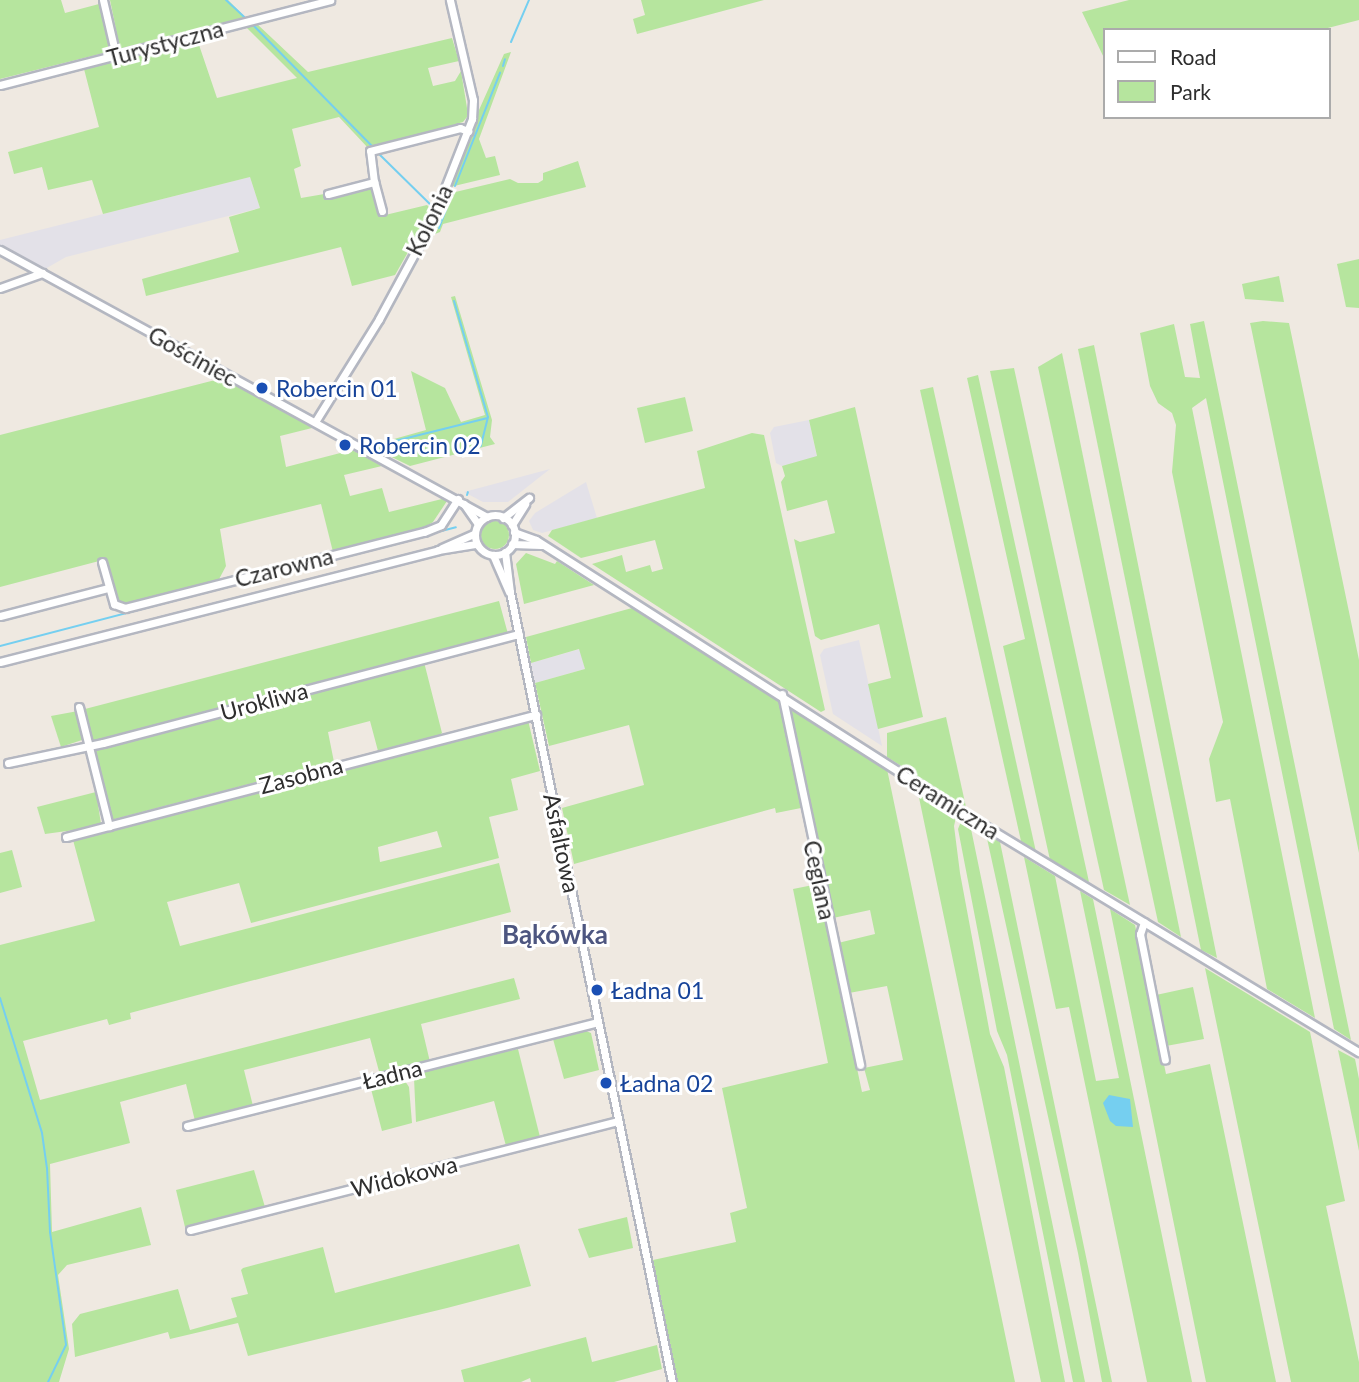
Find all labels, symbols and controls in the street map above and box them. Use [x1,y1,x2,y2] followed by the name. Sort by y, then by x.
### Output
[104,14,226,72] street label: Turystyczna
[1104,28,1331,119] legend
[1170,44,1217,69] text: Road
[1170,79,1211,104] text: Park
[400,180,458,260] street label: Kolonia
[144,320,242,392] street label: Gościniec
[276,374,398,402] place label: Robercin 01
[254,380,270,396] marker: Robercin 01
[359,431,481,459] place label: Robercin 02
[337,437,353,453] marker: Robercin 02
[232,541,336,593] street label: Czarowna
[217,676,311,726] street label: Urokliwa
[256,751,346,799] street label: Zasobna
[891,759,1005,845] street label: Ceramiczna
[538,791,586,895] street label: Asfaltowa
[798,838,842,922] street label: Ceglana
[502,919,608,951] district label: Bąkówka
[611,976,704,1004] place label: Ładna 01
[589,982,605,998] marker: Ładna 01
[359,1053,425,1095] street label: Ładna
[620,1069,713,1097] place label: Ładna 02
[598,1075,614,1091] marker: Ładna 02
[348,1149,460,1203] street label: Widokowa

